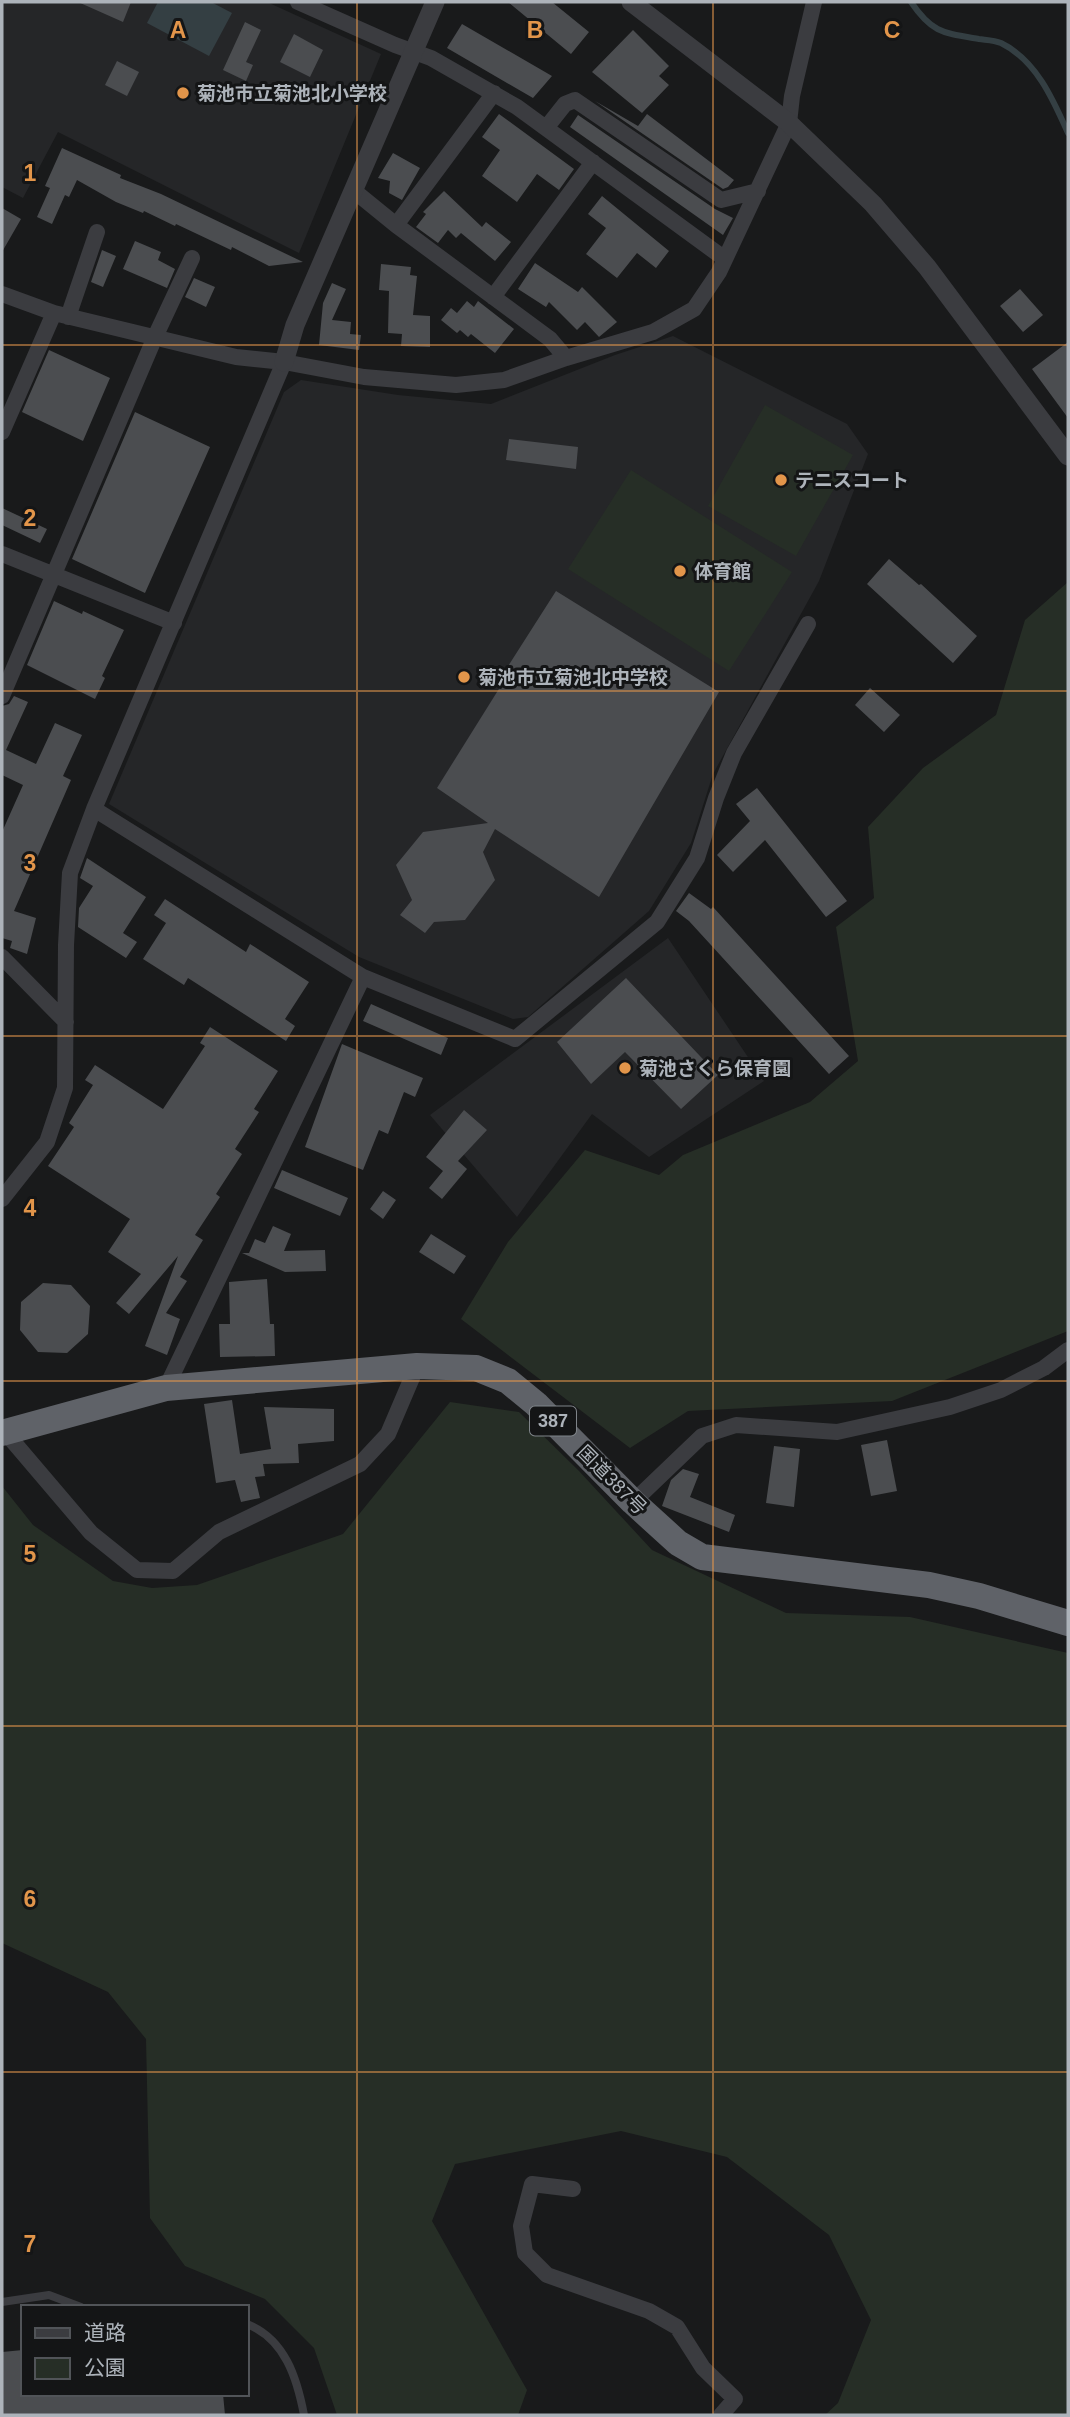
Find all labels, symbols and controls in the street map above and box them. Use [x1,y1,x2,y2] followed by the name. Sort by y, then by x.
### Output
[170,17,186,43] text: A
[527,17,543,43] text: B
[884,17,900,43] text: C
[197,83,387,104] place label: 菊池市立菊池北小学校
[175,85,191,101] marker: 菊池市立菊池北小学校
[24,160,37,186] text: 1
[795,470,909,491] place label: テニスコート
[773,472,789,488] marker: テニスコート
[24,505,36,531] text: 2
[694,561,751,582] place label: 体育館
[672,563,688,579] marker: 体育館
[478,667,668,688] place label: 菊池市立菊池北中学校
[456,669,472,685] marker: 菊池市立菊池北中学校
[24,850,36,876] text: 3
[639,1058,791,1079] place label: 菊池さくら保育園
[617,1060,633,1076] marker: 菊池さくら保育園
[24,1195,37,1221] text: 4
[530,1406,576,1436] road number: 387
[573,1441,651,1519] street label: 国道387号
[24,1541,37,1567] text: 5
[24,1886,36,1912] text: 6
[24,2231,36,2257] text: 7
[21,2305,248,2396] legend
[84,2321,126,2344] text: 道路
[84,2356,126,2379] text: 公園

